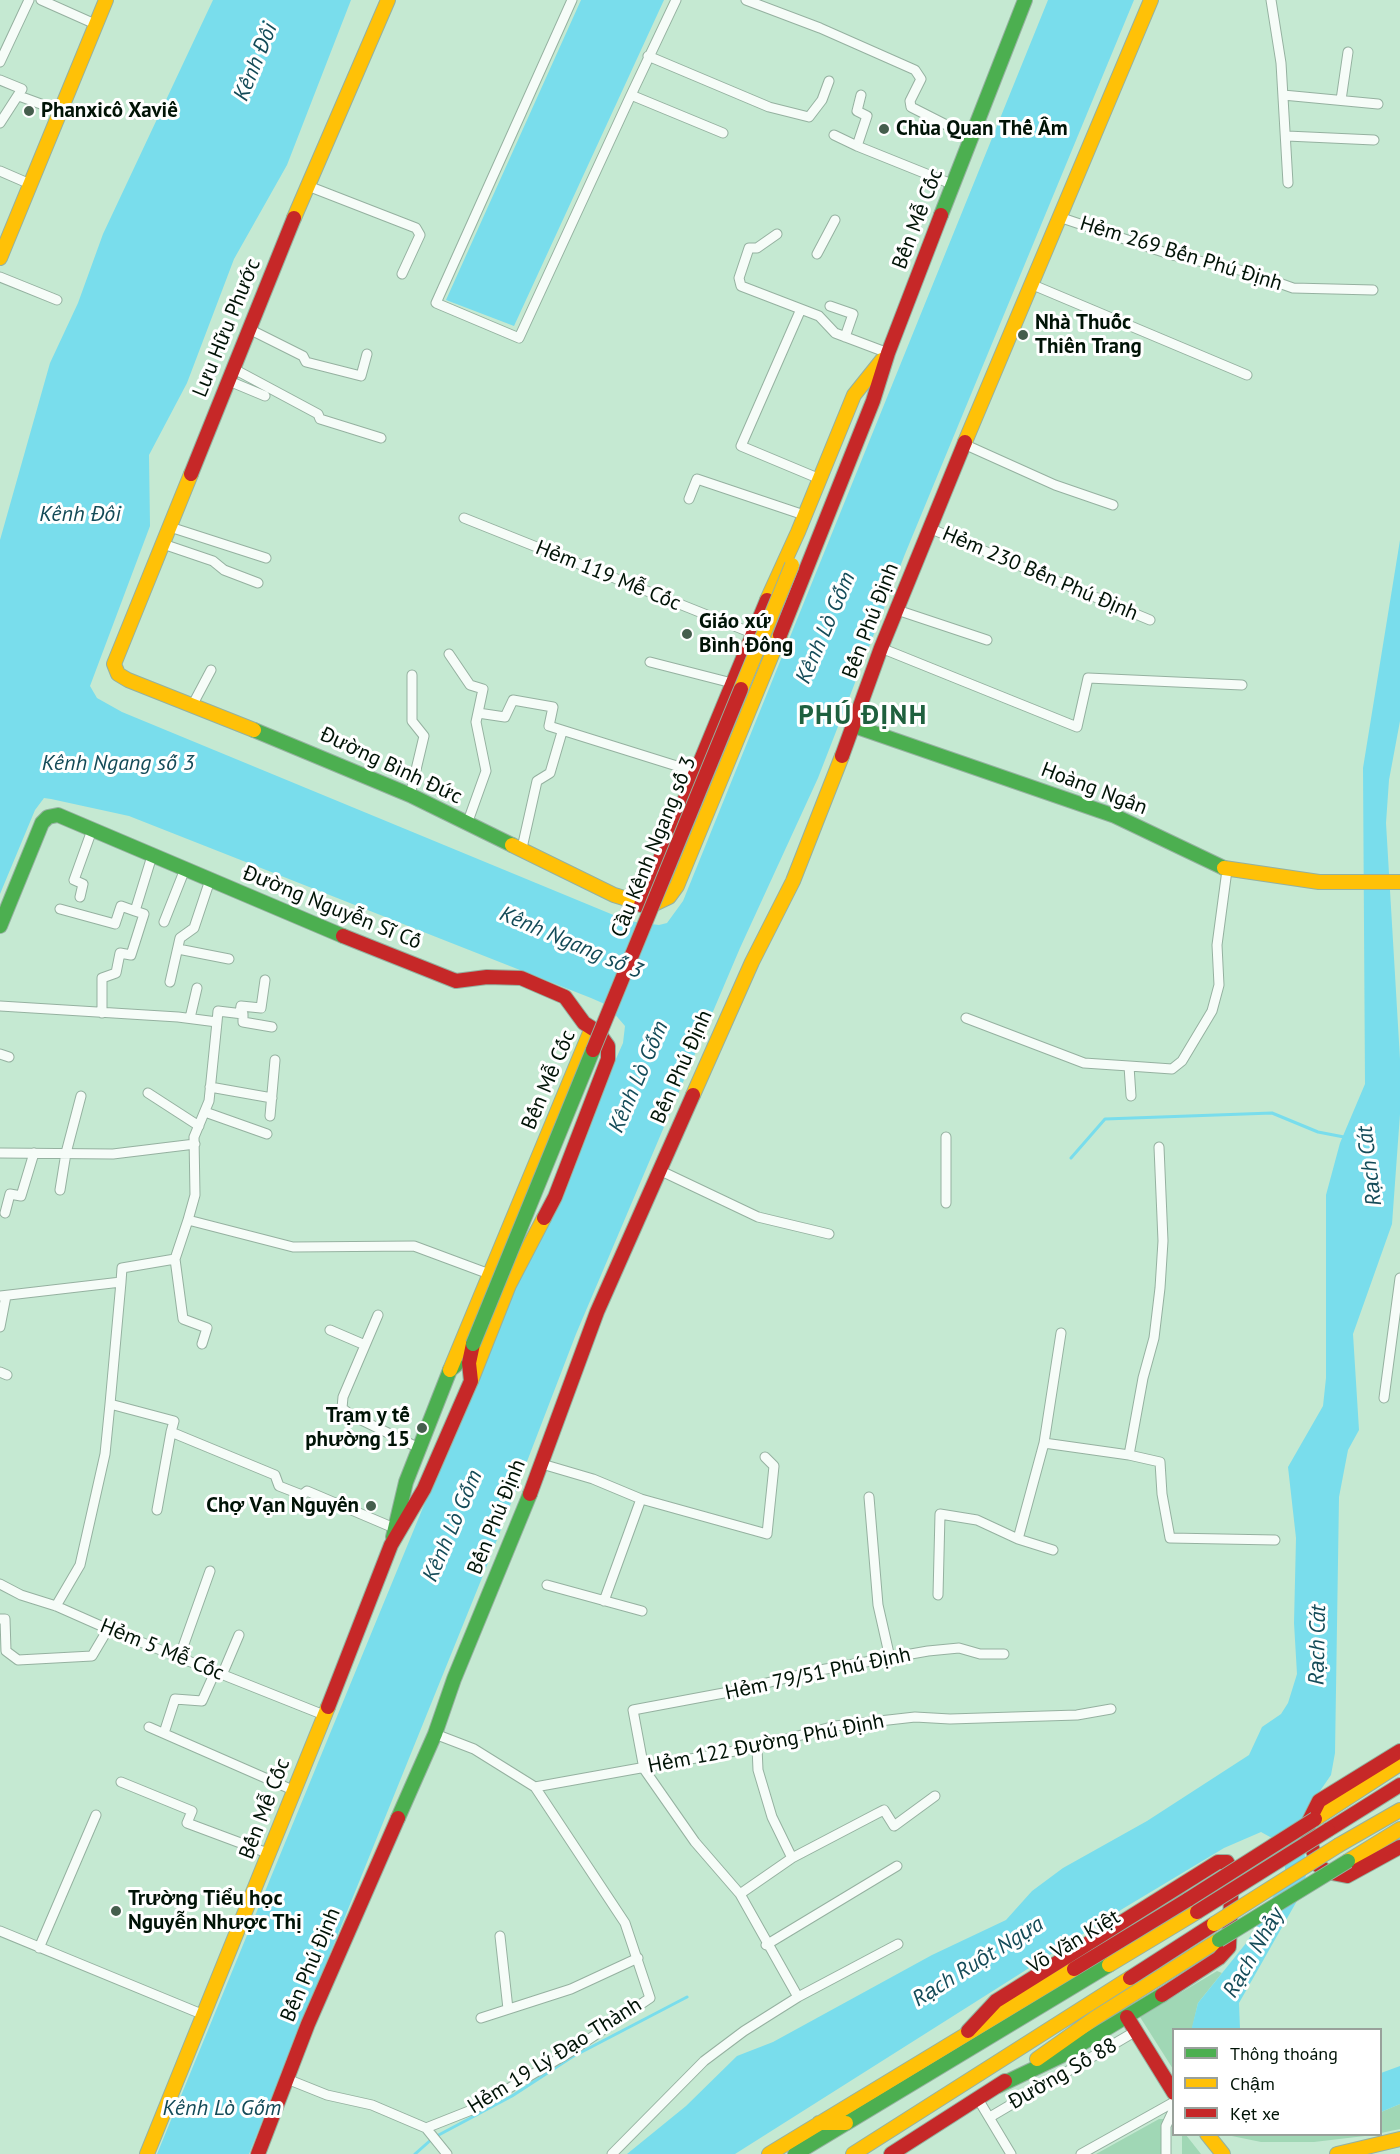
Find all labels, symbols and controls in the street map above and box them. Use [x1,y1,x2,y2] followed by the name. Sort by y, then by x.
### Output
[228,19,284,105] water label: Kênh Đôi
[41,98,178,124] place label: Phanxicô Xaviê
[22,104,36,118] marker: Phanxicô Xaviê
[896,116,1068,142] place label: Chùa Quan Thế Âm
[877,122,891,136] marker: Chùa Quan Thế Âm
[887,165,949,273] street label: Bến Mễ Cốc
[1077,211,1285,297] street label: Hẻm 269 Bến Phú Định
[188,255,266,401] street label: Lưu Hữu Phước
[1035,310,1142,360] place label: Nhà Thuốc Thiên Trang
[1016,328,1030,342] marker: Nhà Thuốc Thiên Trang
[39,502,121,528] water label: Kênh Đôi
[938,521,1142,627] street label: Hẻm 230 Bến Phú Định
[532,535,684,617] street label: Hẻm 119 Mễ Cốc
[837,560,905,682] street label: Bến Phú Định
[791,568,861,688] water label: Kênh Lò Gốm
[699,609,793,659] place label: Giáo xứ Bình Đông
[680,627,694,641] marker: Giáo xứ Bình Đông
[798,700,928,732] district label: PHÚ ĐỊNH
[316,722,466,810] street label: Đường Bình Đức
[42,751,194,777] water label: Kênh Ngang số 3
[606,753,702,941] street label: Cầu Kênh Ngang số 3
[1037,757,1151,821] street label: Hoàng Ngân
[239,861,425,955] street label: Đường Nguyễn Sĩ Cố
[496,901,646,985] water label: Kênh Ngang số 3
[646,1006,718,1128] street label: Bến Phú Định
[604,1017,674,1137] water label: Kênh Lò Gốm
[517,1026,581,1134] street label: Bến Mễ Cốc
[1352,1125,1388,1207] water label: Rạch Cát
[305,1403,410,1453] place label: Trạm y tế phường 15
[415,1421,429,1435] marker: Trạm y tế phường 15
[463,1456,531,1578] street label: Bến Phú Định
[418,1466,488,1586] water label: Kênh Lò Gốm
[206,1493,359,1519] place label: Chợ Vạn Nguyên
[364,1499,378,1513] marker: Chợ Vạn Nguyên
[1304,1605,1332,1685] water label: Rạch Cát
[96,1614,228,1686] street label: Hẻm 5 Mễ Cốc
[723,1642,913,1706] street label: Hẻm 79/51 Phú Định
[646,1709,886,1779] street label: Hẻm 122 Đường Phú Định
[234,1755,296,1863] street label: Bến Mễ Cốc
[128,1886,302,1936] place label: Trường Tiểu học Nguyễn Nhược Thị
[1218,1903,1290,2003] water label: Rạch Nhảy
[109,1904,123,1918] marker: Trường Tiểu học Nguyễn Nhược Thị
[276,1904,346,2026] street label: Bến Phú Định
[1023,1905,1125,1979] street label: Võ Văn Kiệt
[908,1911,1048,2013] water label: Rạch Ruột Ngựa
[464,1992,646,2120] street label: Hẻm 19 Lý Đạo Thành
[1172,2028,1382,2136] legend
[1004,2033,1122,2115] street label: Đường Số 88
[1230,2042,1338,2065] text: Thông thoáng
[1230,2072,1275,2095] text: Chậm
[163,2096,281,2122] water label: Kênh Lò Gốm
[1230,2102,1280,2125] text: Kẹt xe

